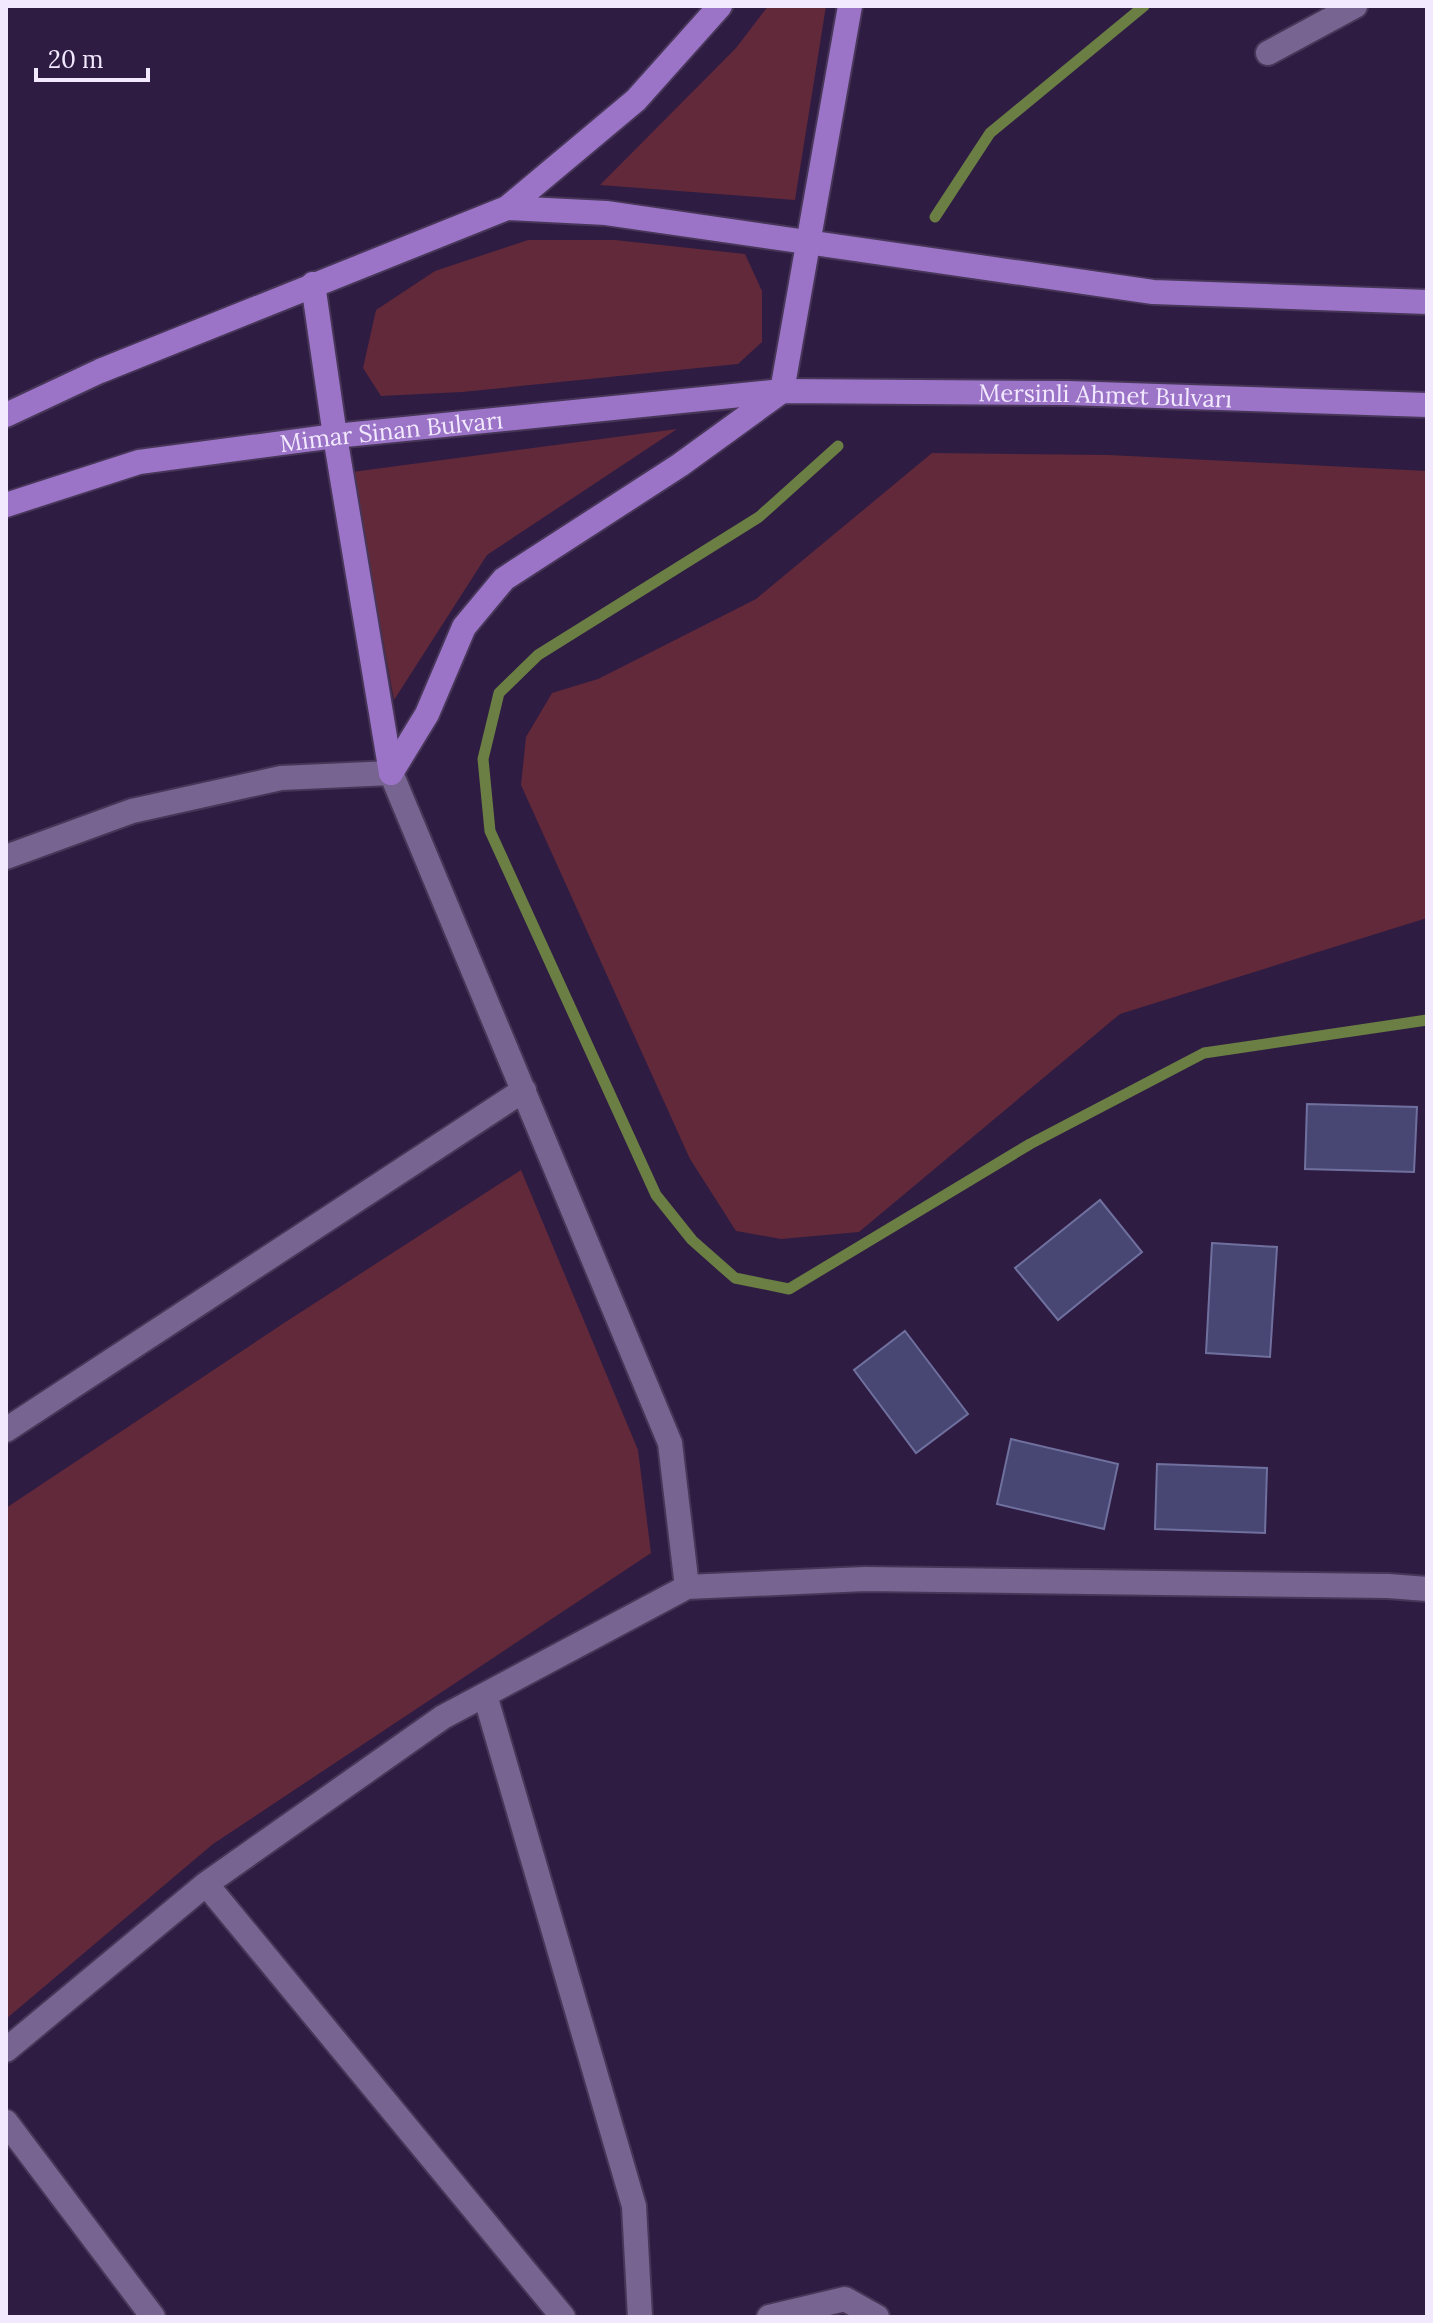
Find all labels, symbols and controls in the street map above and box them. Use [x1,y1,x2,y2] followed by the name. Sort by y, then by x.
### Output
[36,32,148,82] scale bar
[48,44,104,75] text: 20 m
[978,377,1232,414] street label: Mersinli Ahmet Bulvarı
[278,404,504,459] street label: Mimar Sinan Bulvarı

